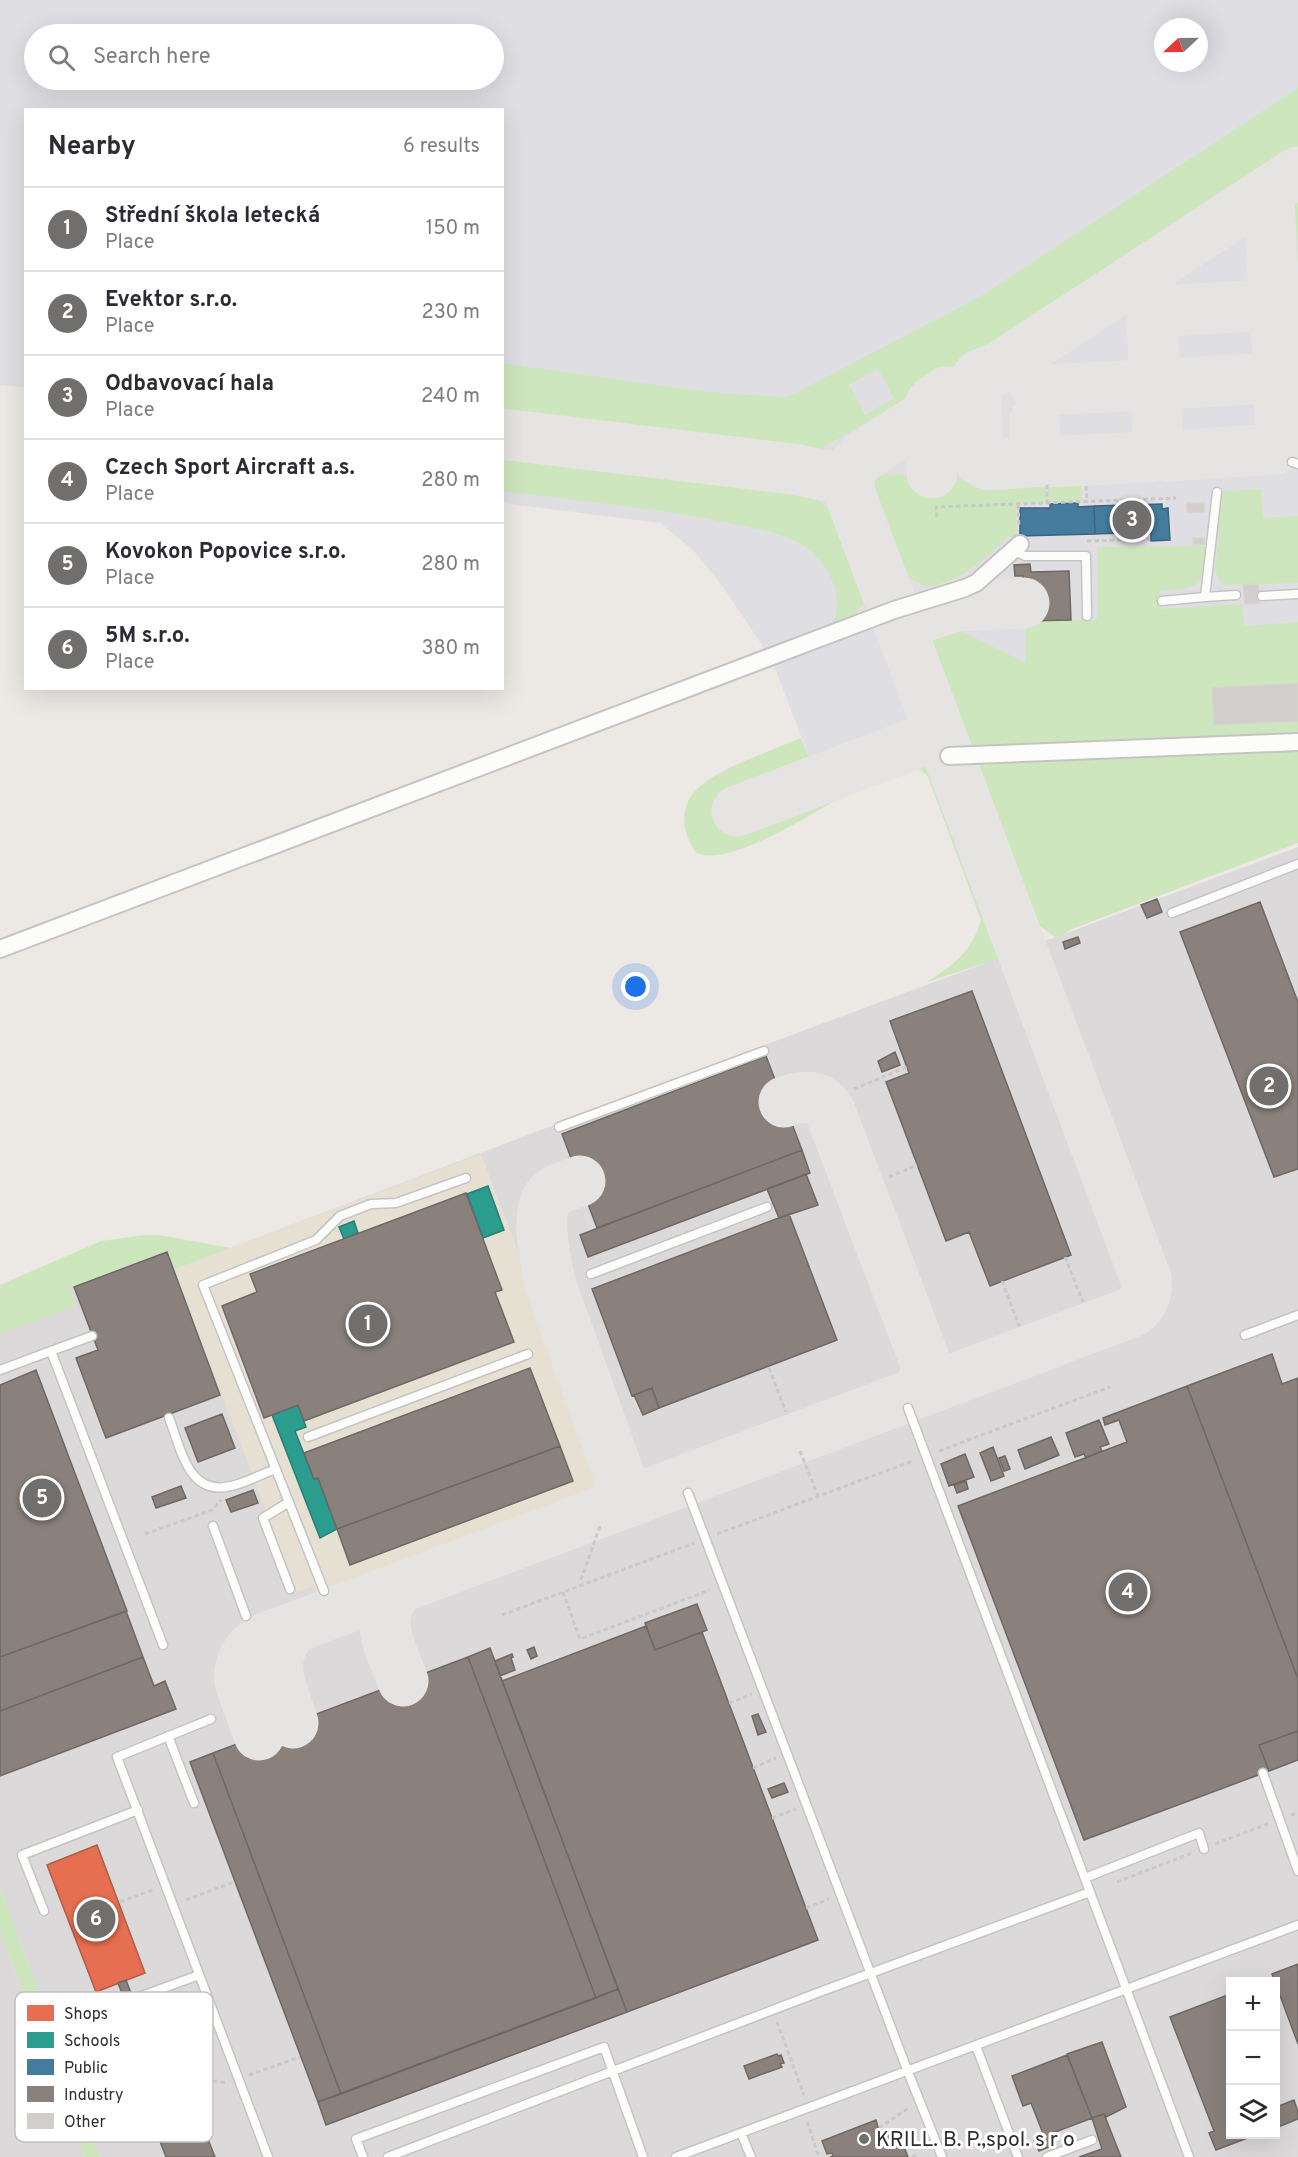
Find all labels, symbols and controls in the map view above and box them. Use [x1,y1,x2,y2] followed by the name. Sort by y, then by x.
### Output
[1154,18,1208,72] north arrow
[24,24,504,90] search box
[45,41,78,74] icon: search
[93,44,211,71] text: Search here
[48,131,136,164] text: Nearby
[403,134,480,160] text: 6 results
[105,203,320,230] text: Střední škola letecká
[64,216,72,242] text: 1
[426,216,480,242] text: 150 m
[105,230,155,256] text: Place
[105,287,237,314] text: Evektor s.r.o.
[61,300,74,326] text: 2
[421,300,480,326] text: 230 m
[105,314,155,340] text: Place
[105,371,274,398] text: Odbavovací hala
[62,384,74,410] text: 3
[421,384,480,410] text: 240 m
[105,398,155,424] text: Place
[105,455,355,482] text: Czech Sport Aircraft a.s.
[61,468,74,494] text: 4
[421,468,480,494] text: 280 m
[105,482,155,508] text: Place
[1112,498,1152,542] pin: 3
[105,539,346,566] text: Kovokon Popovice s.r.o.
[61,552,74,578] text: 5
[421,552,480,578] text: 280 m
[105,566,155,592] text: Place
[105,623,190,650] text: 5M s.r.o.
[61,636,74,662] text: 6
[421,636,480,662] text: 380 m
[105,650,155,676] text: Place
[621,972,650,1001] your location
[1250,1064,1288,1108] pin: 2
[348,1302,388,1346] pin: 1
[22,1476,62,1520] pin: 5
[1108,1570,1148,1614] pin: 4
[76,1896,116,1942] pin: 6
[1226,1977,1280,2139] map controls
[1226,1977,1280,2031] button: +
[15,1992,213,2142] legend
[64,2005,108,2025] text: Shops
[1226,2031,1280,2085] button: −
[64,2032,120,2052] text: Schools
[64,2059,108,2079] text: Public
[1226,2085,1280,2139] button: layers
[64,2086,123,2106] text: Industry
[64,2113,106,2133] text: Other
[876,2127,1075,2154] place label: KRILL. B. P.,spol. s r o
[857,2132,871,2146] marker: KRILL. B. P.,spol. s r o

